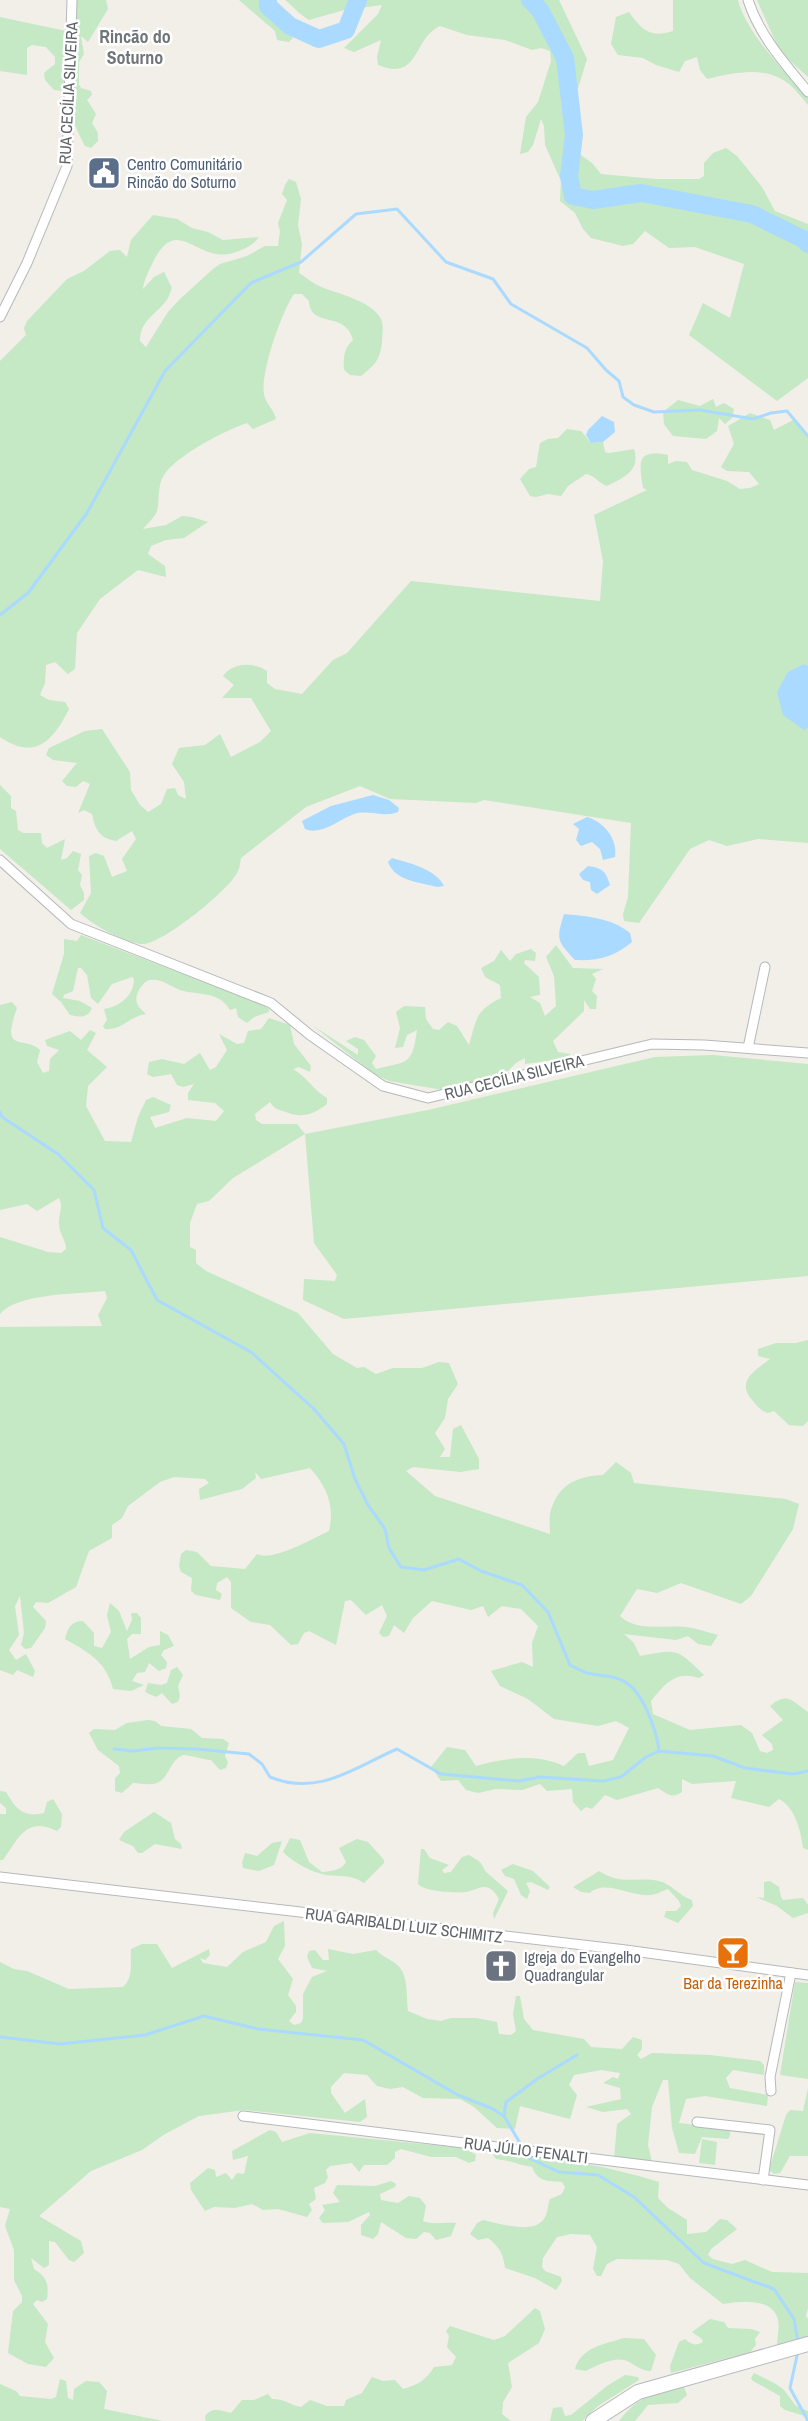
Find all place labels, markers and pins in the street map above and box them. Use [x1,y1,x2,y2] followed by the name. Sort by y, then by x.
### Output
[127,153,242,193] place label: Centro Comunitário Rincão do Soturno
[86,155,122,191] public building icon: Centro Comunitário Rincão do Soturno
[715,1935,751,1971] bar icon: Bar da Terezinha
[524,1946,641,1986] place label: Igreja do Evangelho Quadrangular
[483,1948,519,1984] church icon: Igreja do Evangelho Quadrangular
[683,1972,784,1994] place label: Bar da Terezinha

